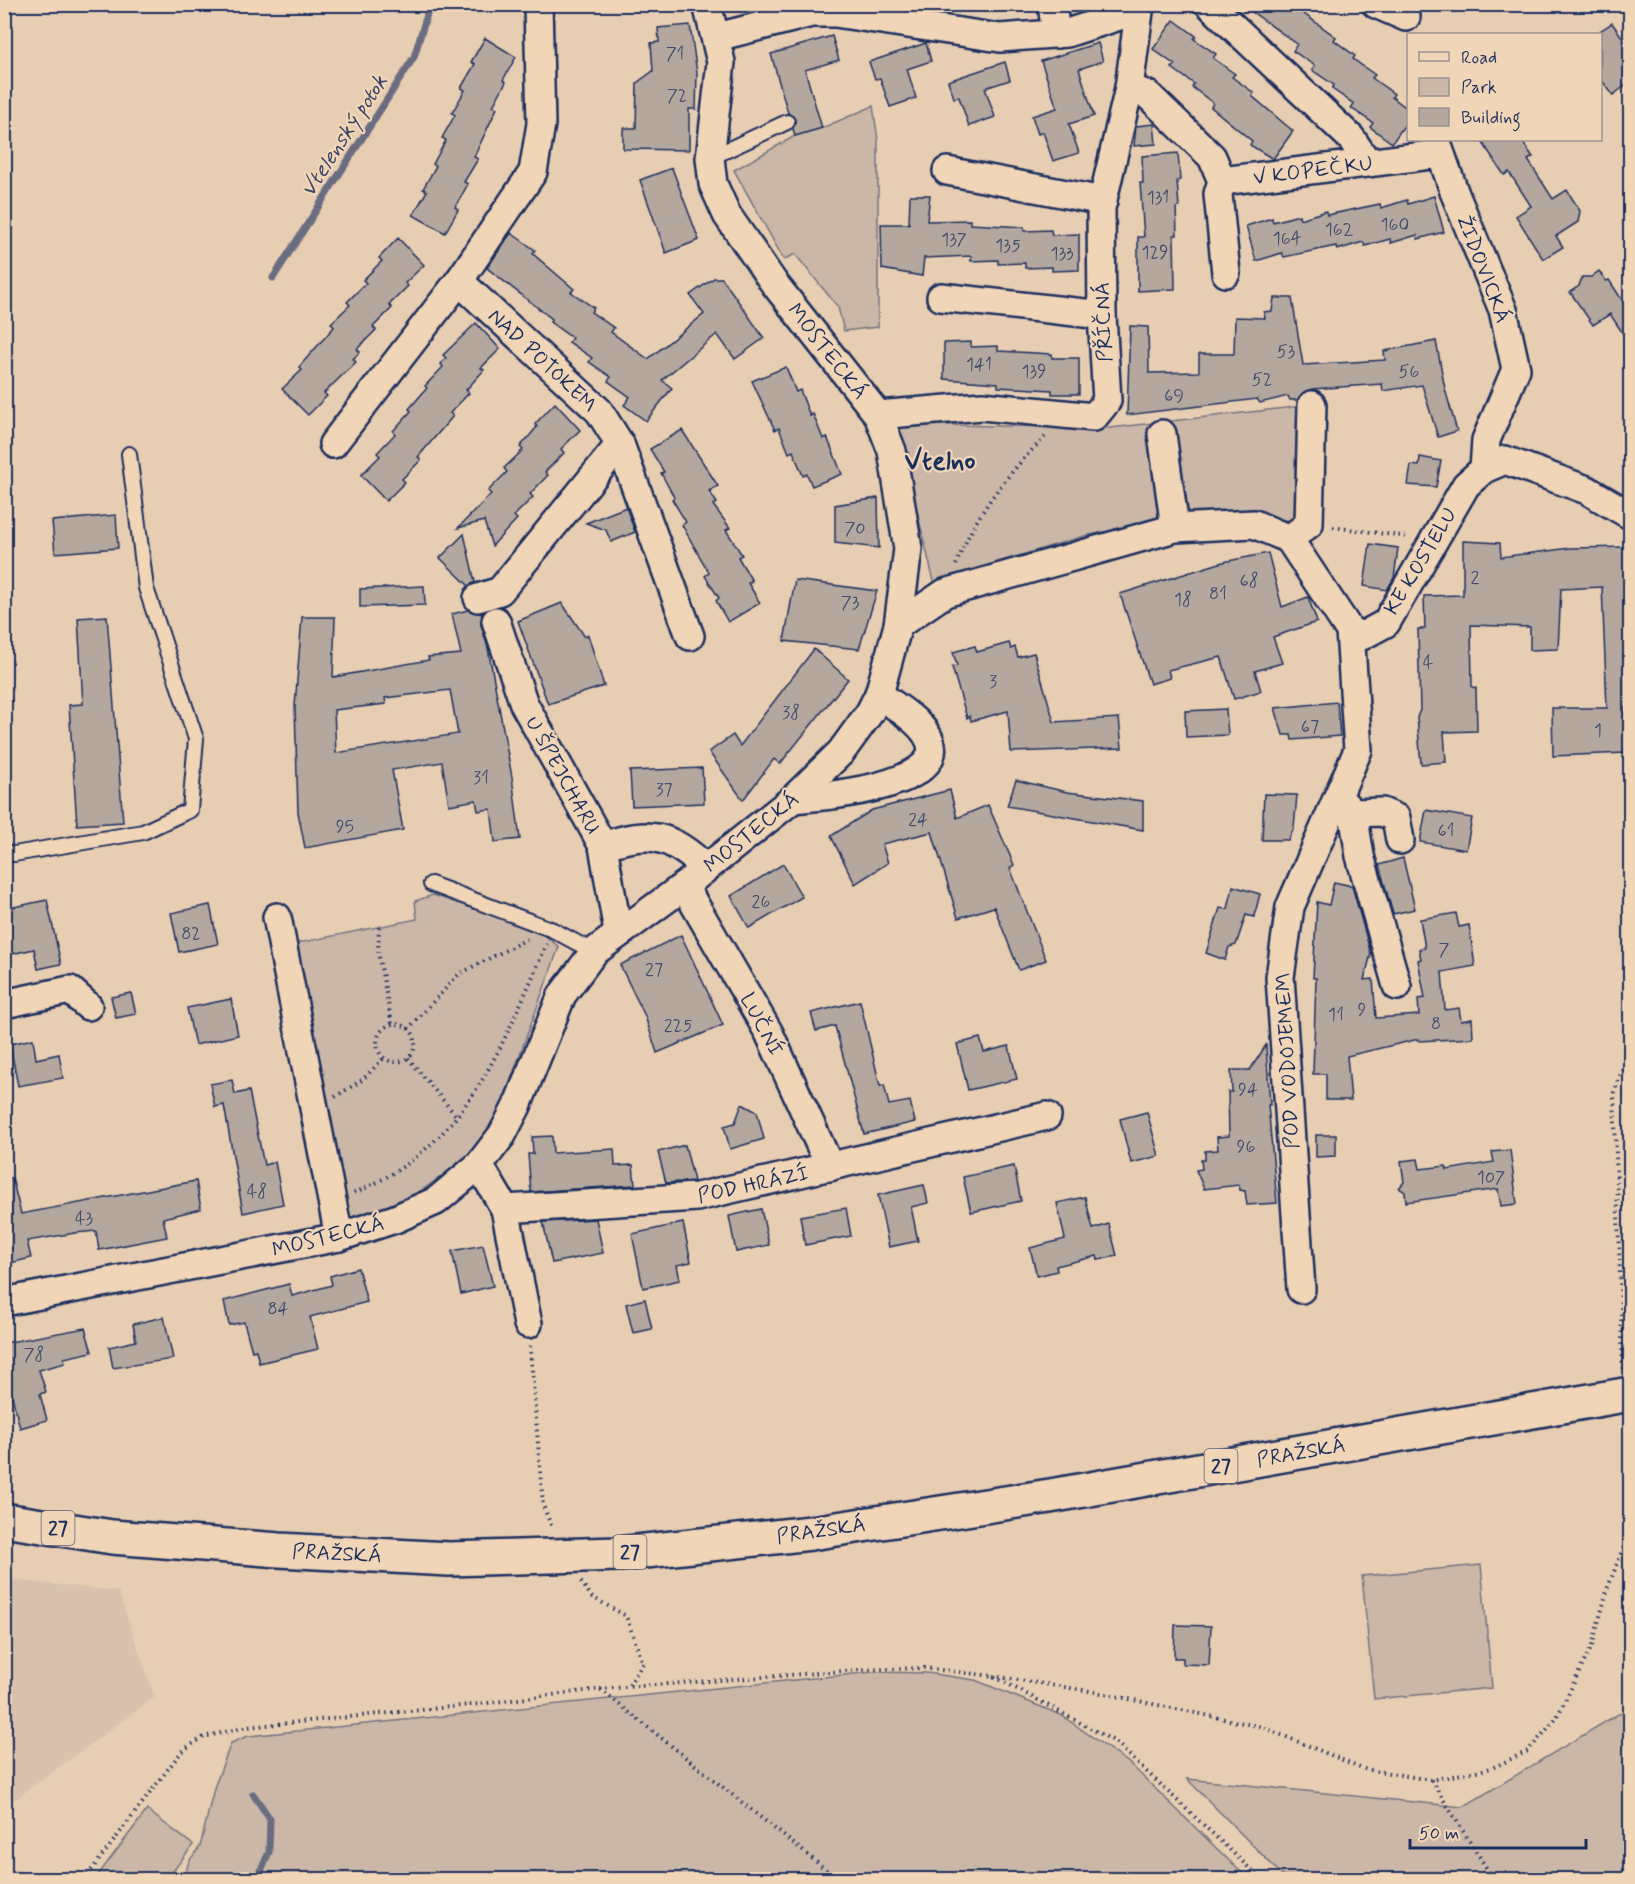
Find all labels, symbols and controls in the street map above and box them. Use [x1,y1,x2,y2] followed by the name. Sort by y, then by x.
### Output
[1407,33,1602,141] legend
[666,42,684,66] house number: 71
[1461,46,1497,70] text: Road
[295,70,395,202] water label: Vtelenský potok
[1461,76,1497,100] text: Park
[667,84,687,108] house number: 72
[1461,106,1521,132] text: Building
[1252,150,1375,192] street label: V KOPEČKU
[1147,186,1169,210] house number: 131
[1450,212,1516,327] street label: ŽIDOVICKÁ
[1381,213,1409,237] house number: 160
[1325,218,1354,242] house number: 162
[1273,227,1302,251] house number: 164
[941,228,967,252] house number: 137
[995,234,1021,258] house number: 135
[1141,241,1169,265] house number: 129
[1050,242,1074,266] house number: 133
[1089,282,1119,362] street label: PŘÍČNÁ
[781,298,874,406] street label: MOSTECKÁ
[481,303,603,419] street label: NAD POTOKEM
[1277,340,1296,364] house number: 53
[966,353,992,377] house number: 141
[1021,360,1047,384] house number: 139
[1399,360,1419,384] house number: 56
[1252,368,1272,392] house number: 52
[1164,384,1184,408] house number: 69
[905,444,975,479] district label: Vtelno
[1378,503,1464,620] street label: KE KOSTELU
[844,517,866,541] house number: 70
[1471,566,1480,590] house number: 2
[1239,569,1259,593] house number: 68
[1209,582,1227,606] house number: 81
[1174,588,1192,612] house number: 18
[841,591,860,615] house number: 73
[1423,651,1433,675] house number: 4
[989,670,997,694] house number: 3
[782,701,800,725] house number: 38
[518,711,606,840] street label: U ŠPEJCHARU
[1301,715,1319,739] house number: 67
[1594,719,1602,743] house number: 1
[473,766,489,790] house number: 31
[655,778,673,802] house number: 37
[698,786,805,880] street label: MOSTECKÁ
[908,808,928,832] house number: 24
[336,815,354,839] house number: 95
[1438,819,1454,843] house number: 61
[752,890,770,914] house number: 26
[181,922,201,946] house number: 82
[1439,938,1450,962] house number: 7
[645,958,663,982] house number: 27
[1269,972,1307,1150] street label: POD VODOJEMEM
[733,988,789,1061] street label: LUČNÍ
[1358,998,1367,1022] house number: 9
[1328,1003,1344,1027] house number: 11
[1431,1012,1441,1036] house number: 8
[664,1014,692,1038] house number: 225
[1238,1078,1258,1102] house number: 94
[1237,1135,1255,1159] house number: 96
[695,1160,811,1210] street label: POD HRÁZÍ
[1477,1166,1505,1190] house number: 107
[247,1180,267,1204] house number: 48
[75,1207,93,1231] house number: 43
[269,1209,387,1264] street label: MOSTECKÁ
[267,1297,289,1321] house number: 84
[24,1343,44,1367] house number: 78
[1255,1431,1348,1475] street label: PRAŽSKÁ
[1204,1449,1238,1483] road number: 27
[42,1511,74,1545] road number: 27
[775,1511,867,1551] street label: PRAŽSKÁ
[614,1535,646,1569] road number: 27
[291,1538,382,1570] street label: PRAŽSKÁ
[1410,1812,1586,1850] scale bar
[1419,1822,1459,1846] text: 50 m

